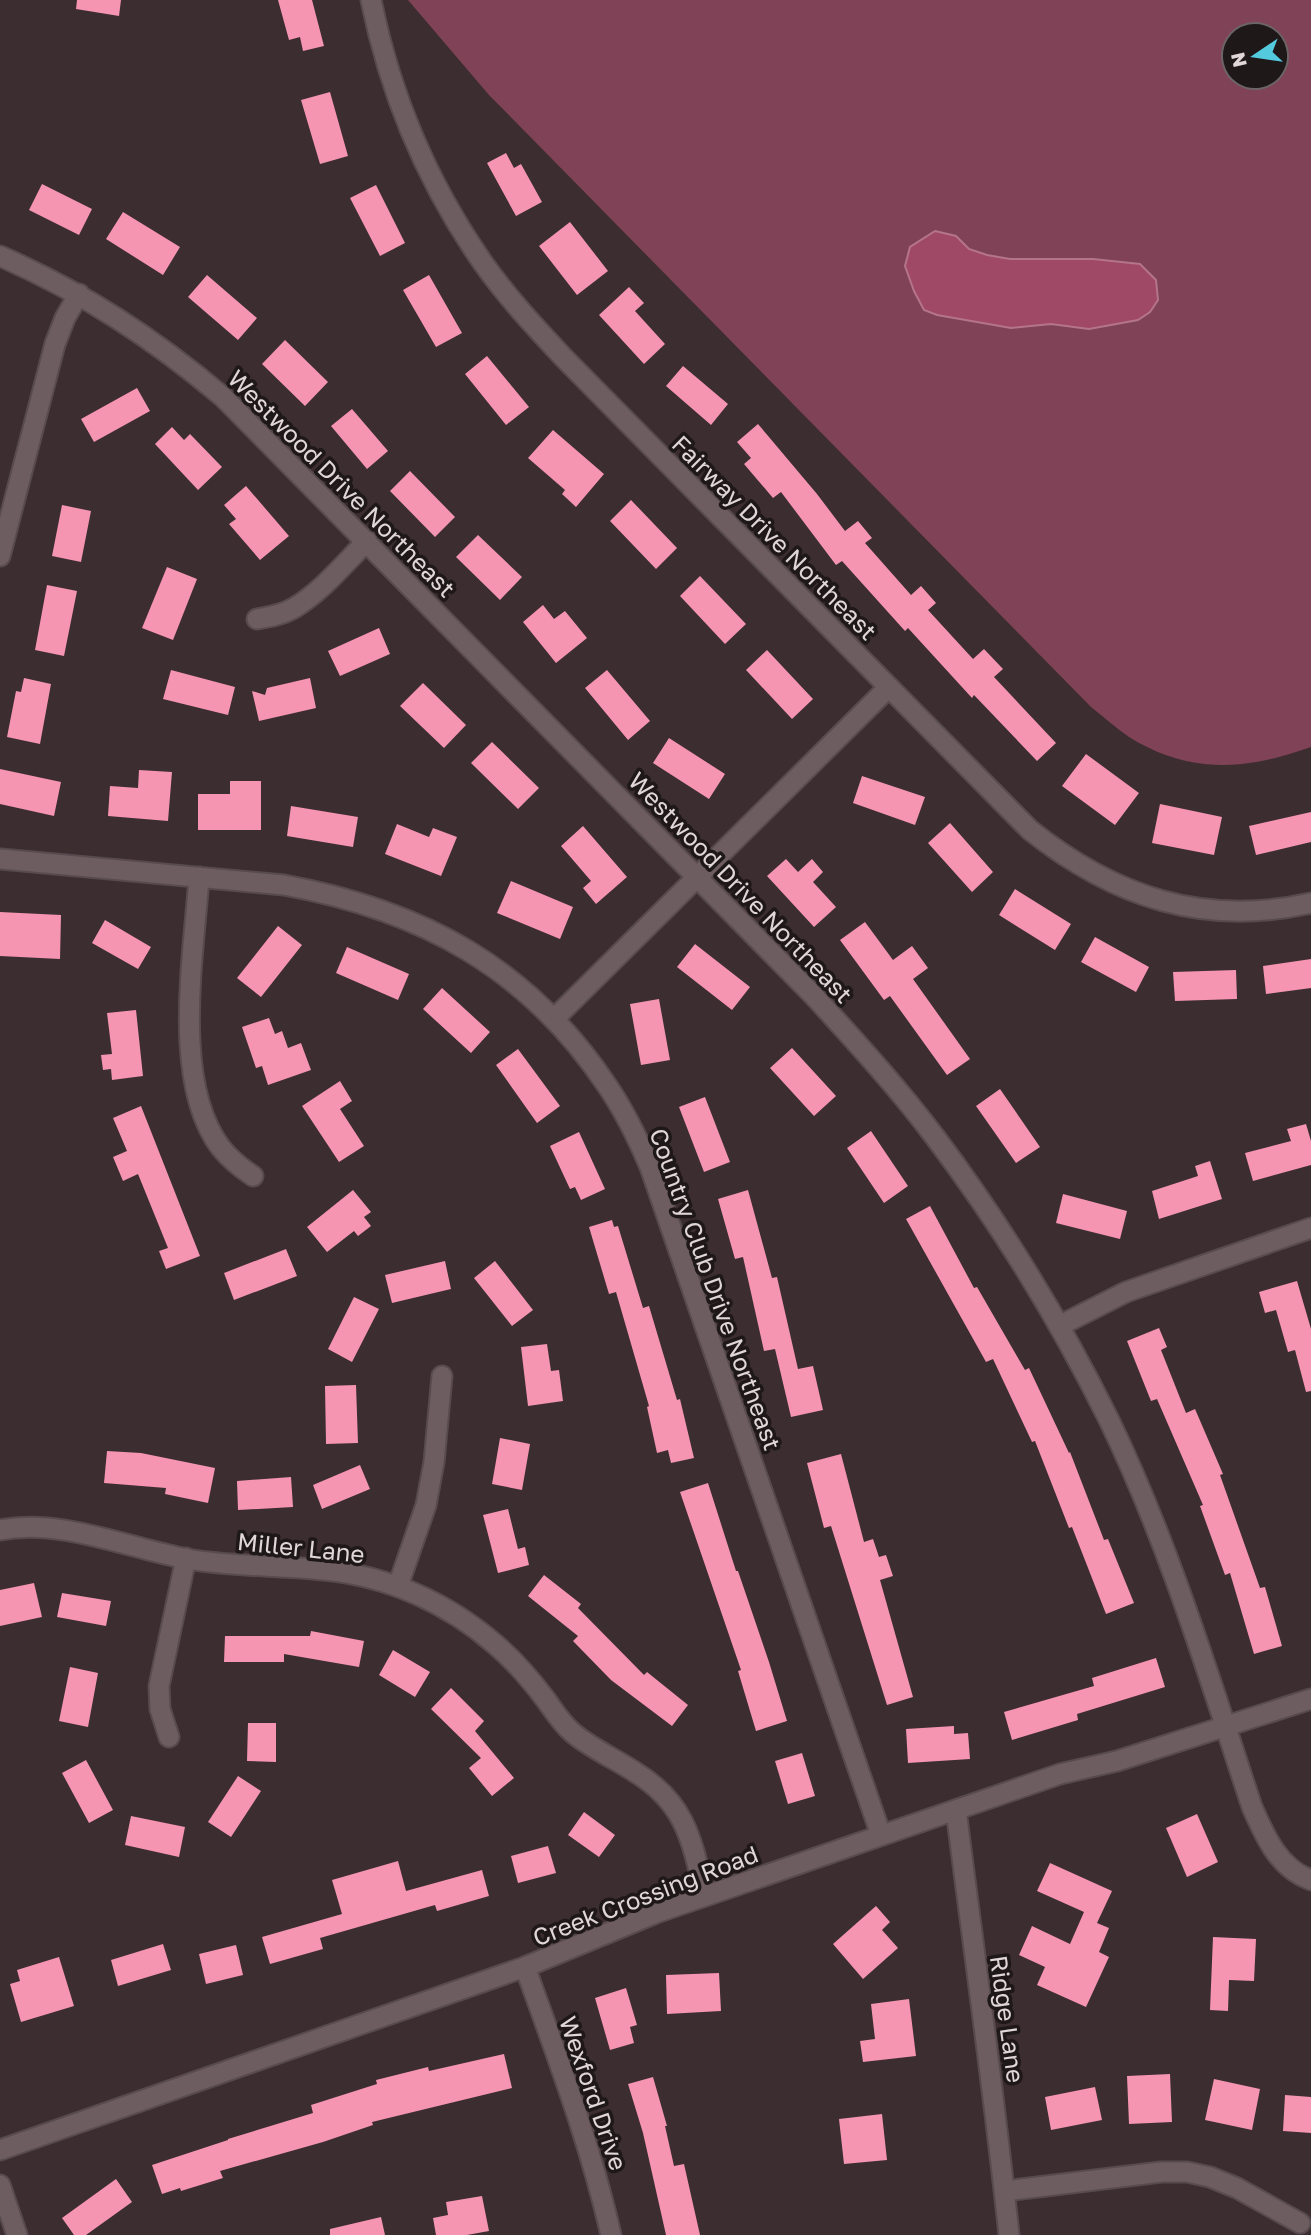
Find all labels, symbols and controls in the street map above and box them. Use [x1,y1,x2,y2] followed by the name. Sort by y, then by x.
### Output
[1220,21,1290,91] north arrow
[1225,50,1251,70] text: N
[222,363,462,603] street label: Westwood Drive Northeast
[667,429,883,645] street label: Fairway Drive Northeast
[623,766,859,1008] street label: Westwood Drive Northeast
[644,1124,788,1454] street label: Country Club Drive Northeast
[236,1526,366,1568] street label: Miller Lane
[528,1839,762,1951] street label: Creek Crossing Road
[985,1953,1031,2085] street label: Ridge Lane
[554,2012,634,2174] street label: Wexford Drive

